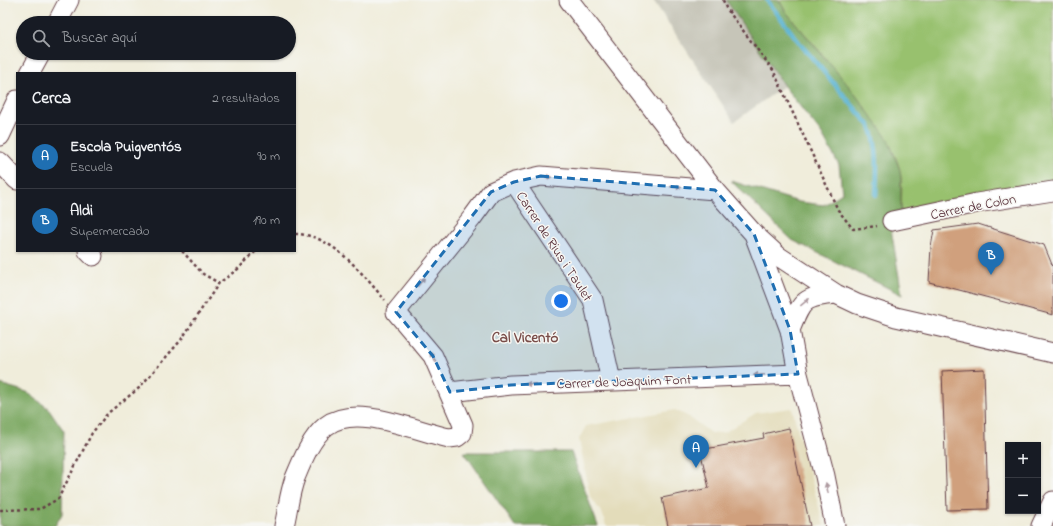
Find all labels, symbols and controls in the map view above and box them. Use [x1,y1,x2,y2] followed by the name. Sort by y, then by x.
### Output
[16,16,296,60] search box
[30,27,52,49] icon: search
[62,27,137,49] text: Buscar aquí
[32,86,71,111] text: Cerca
[212,89,280,108] text: 2 resultados
[70,136,182,158] text: Escola Puigventós
[41,147,49,166] text: A
[257,147,280,166] text: 90 m
[70,158,113,177] text: Escuela
[540,174,553,180] one-way arrow
[670,184,682,190] one-way arrow
[510,188,597,306] street label: Carrer de Rius i Taulet
[929,189,1018,226] street label: Carrer de Colon
[70,200,93,222] text: Aldi
[41,211,49,230] text: B
[253,211,280,230] text: 190 m
[70,222,149,241] text: Supermercado
[978,242,1004,275] pin: B
[416,276,425,287] one-way arrow
[551,291,571,311] your location
[800,298,811,307] one-way arrow
[492,327,559,349] district label: Cal Vicentó
[429,351,436,363] one-way arrow
[556,370,692,395] street label: Carrer de Joaquim Font
[753,372,765,379] one-way arrow
[524,381,537,387] one-way arrow
[683,435,709,468] pin: A
[1005,442,1041,514] map controls
[1005,442,1041,478] button: +
[1005,478,1041,514] button: −
[824,482,830,494] one-way arrow

